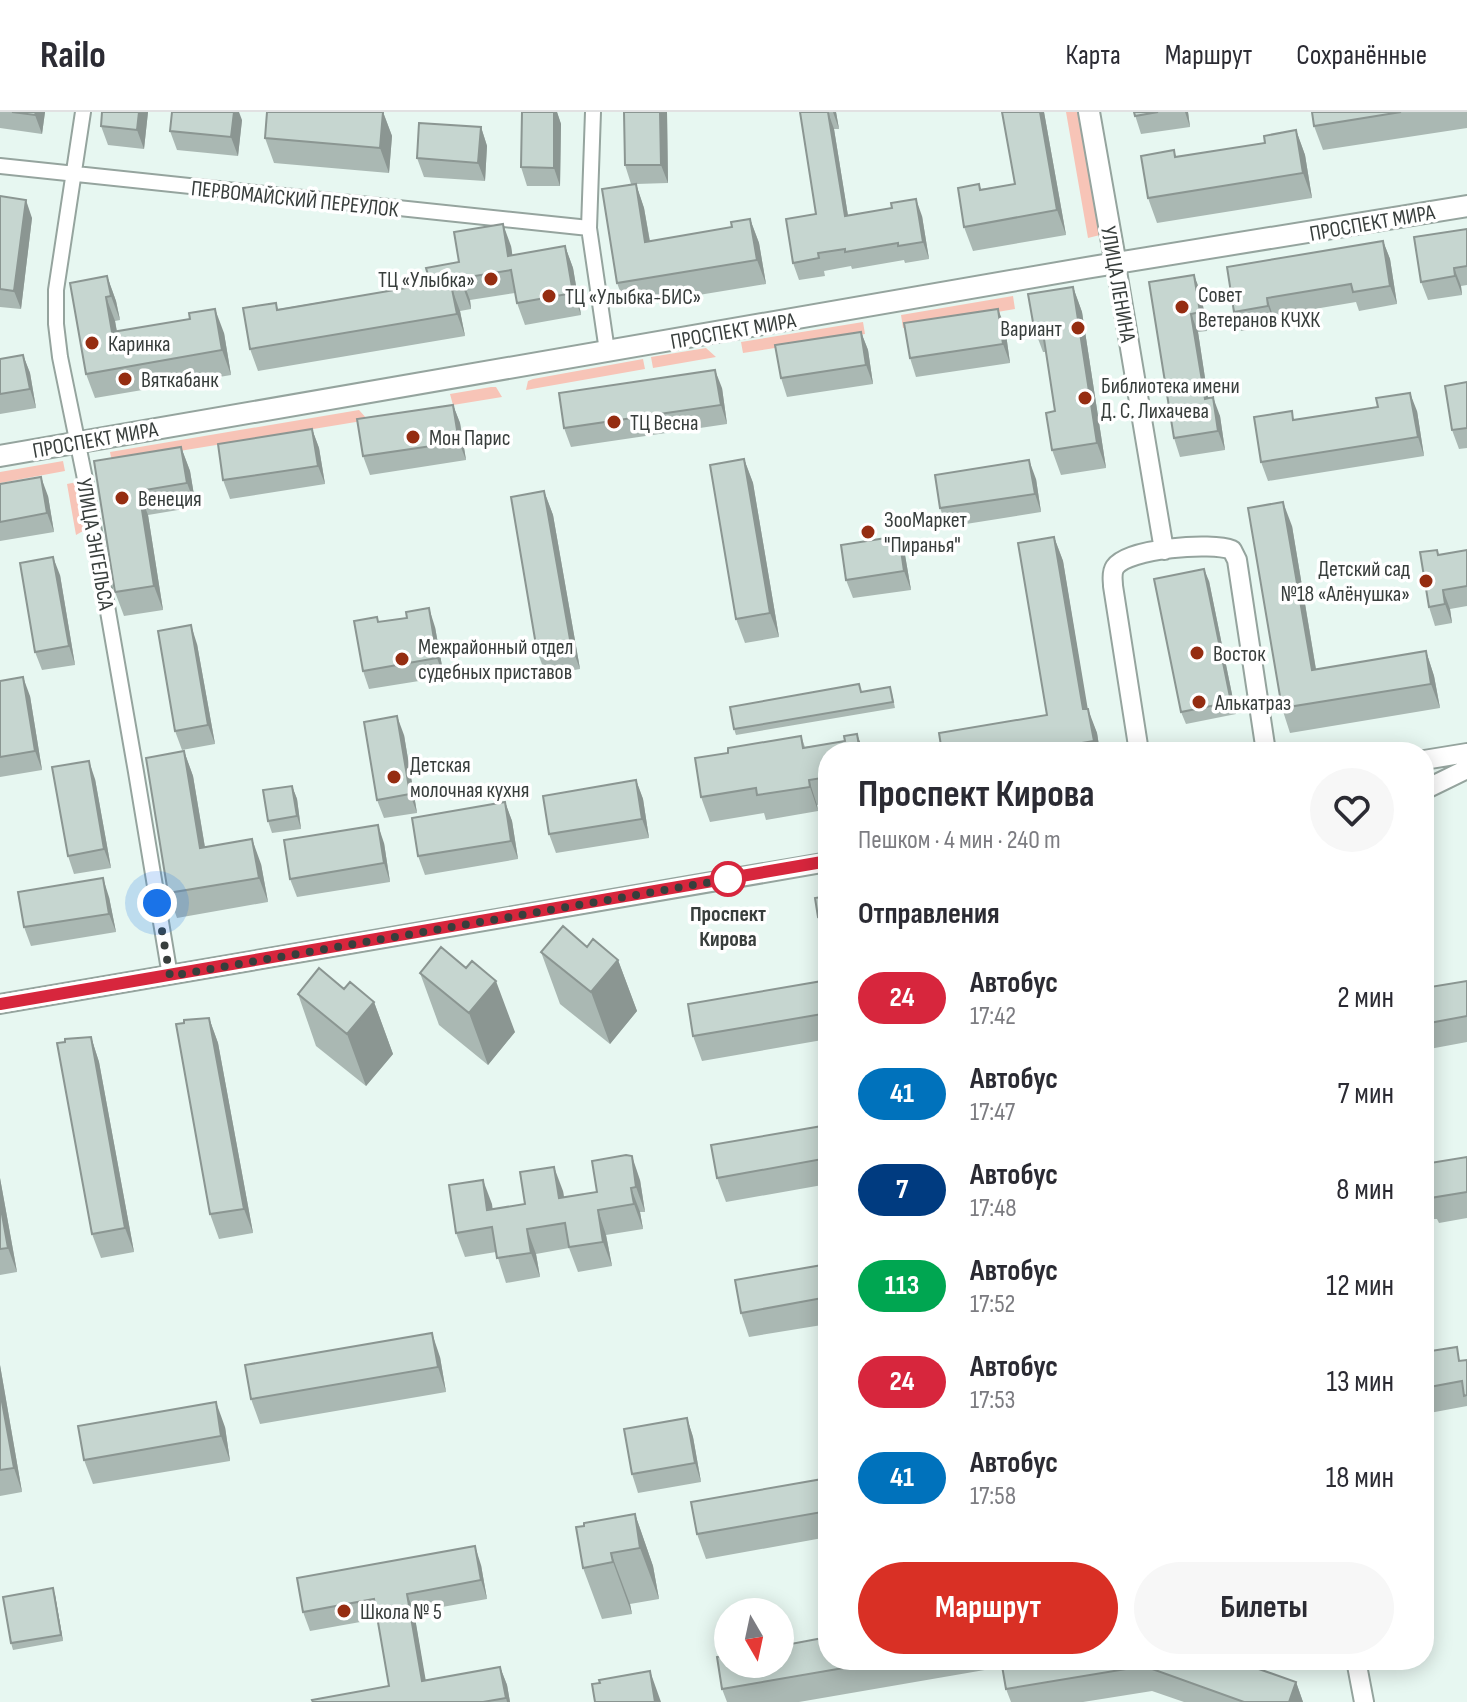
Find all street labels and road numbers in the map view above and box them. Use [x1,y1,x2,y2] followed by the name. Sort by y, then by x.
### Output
[190,175,400,224] street label: ПЕРВОМАЙСКИЙ ПЕРЕУЛОК
[1307,199,1438,248] street label: ПРОСПЕКТ МИРА
[1094,224,1141,345] street label: УЛИЦА ЛЕНИНА
[668,307,799,356] street label: ПРОСПЕКТ МИРА
[30,416,161,465] street label: ПРОСПЕКТ МИРА
[70,476,120,613] street label: УЛИЦА ЭНГЕЛЬСА

